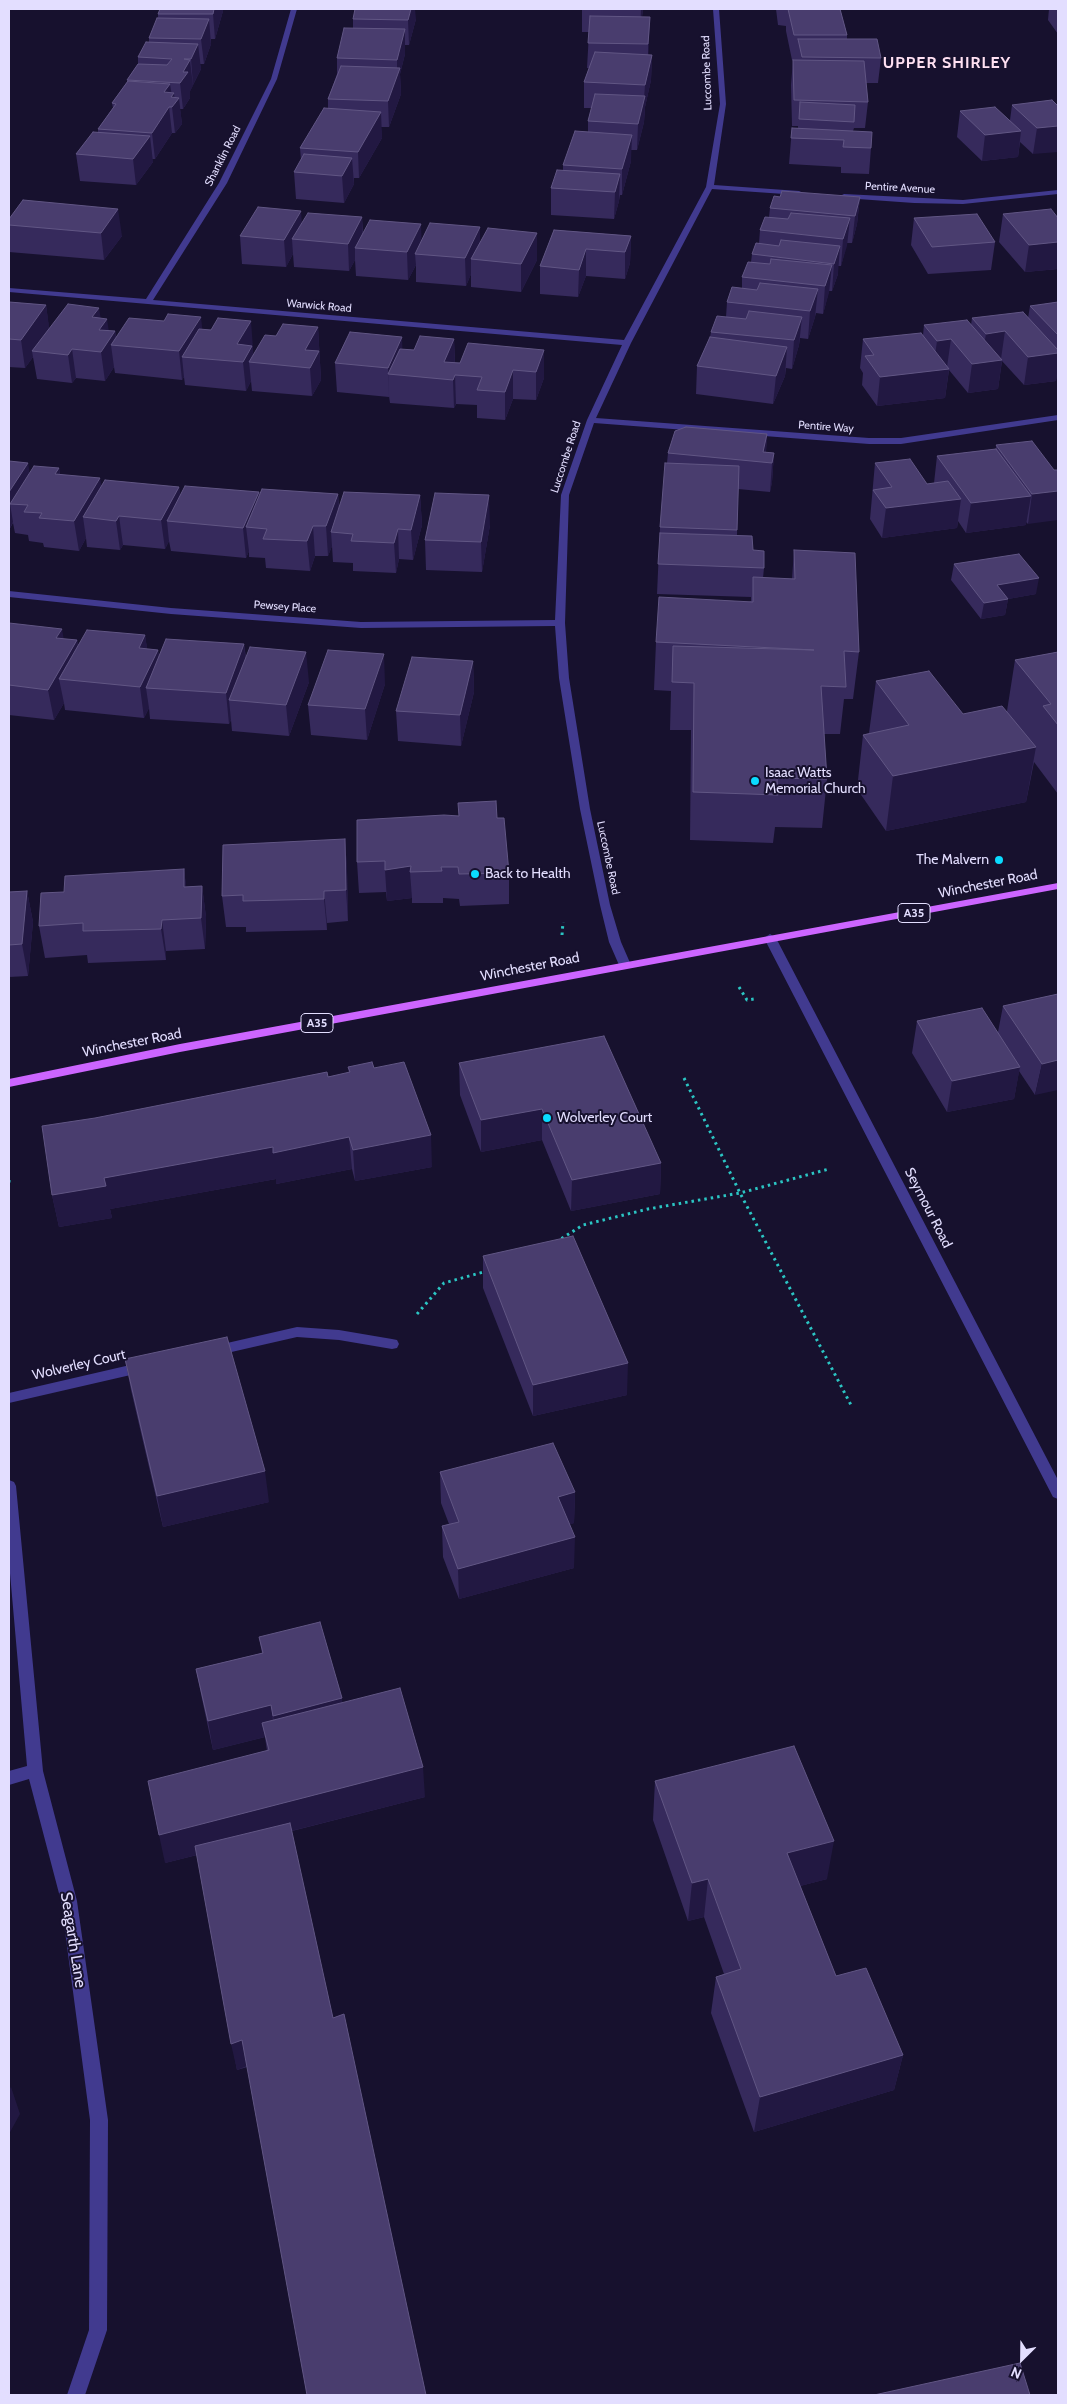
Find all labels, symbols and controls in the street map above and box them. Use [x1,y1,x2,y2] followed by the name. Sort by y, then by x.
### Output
[699,35,715,111] street label: Luccombe Road
[881,53,1013,73] district label: UPPER SHIRLEY
[202,124,244,188] street label: Shanklin Road
[865,180,935,196] street label: Pentire Avenue
[286,297,352,315] street label: Warwick Road
[798,418,854,436] street label: Pentire Way
[548,419,584,495] street label: Luccombe Road
[253,598,317,616] street label: Pewsey Place
[765,765,866,798] place label: Isaac Watts Memorial Church
[749,775,761,787] marker: Isaac Watts Memorial Church
[594,820,622,896] street label: Luccombe Road
[916,852,989,868] place label: The Malvern
[993,854,1005,866] marker: The Malvern
[485,866,570,882] place label: Back to Health
[937,866,1039,902] street label: Winchester Road
[469,868,481,880] marker: Back to Health
[898,904,930,922] road number: A35
[479,949,581,985] street label: Winchester Road
[301,1014,333,1032] road number: A35
[81,1025,183,1061] street label: Winchester Road
[557,1110,652,1126] place label: Wolverley Court
[541,1112,553,1124] marker: Wolverley Court
[901,1165,955,1251] street label: Seymour Road
[31,1346,127,1384] street label: Wolverley Court
[56,1891,90,1989] street label: Seagarth Lane
[997,2334,1047,2384] north arrow
[1008,2363,1024,2383] text: N

